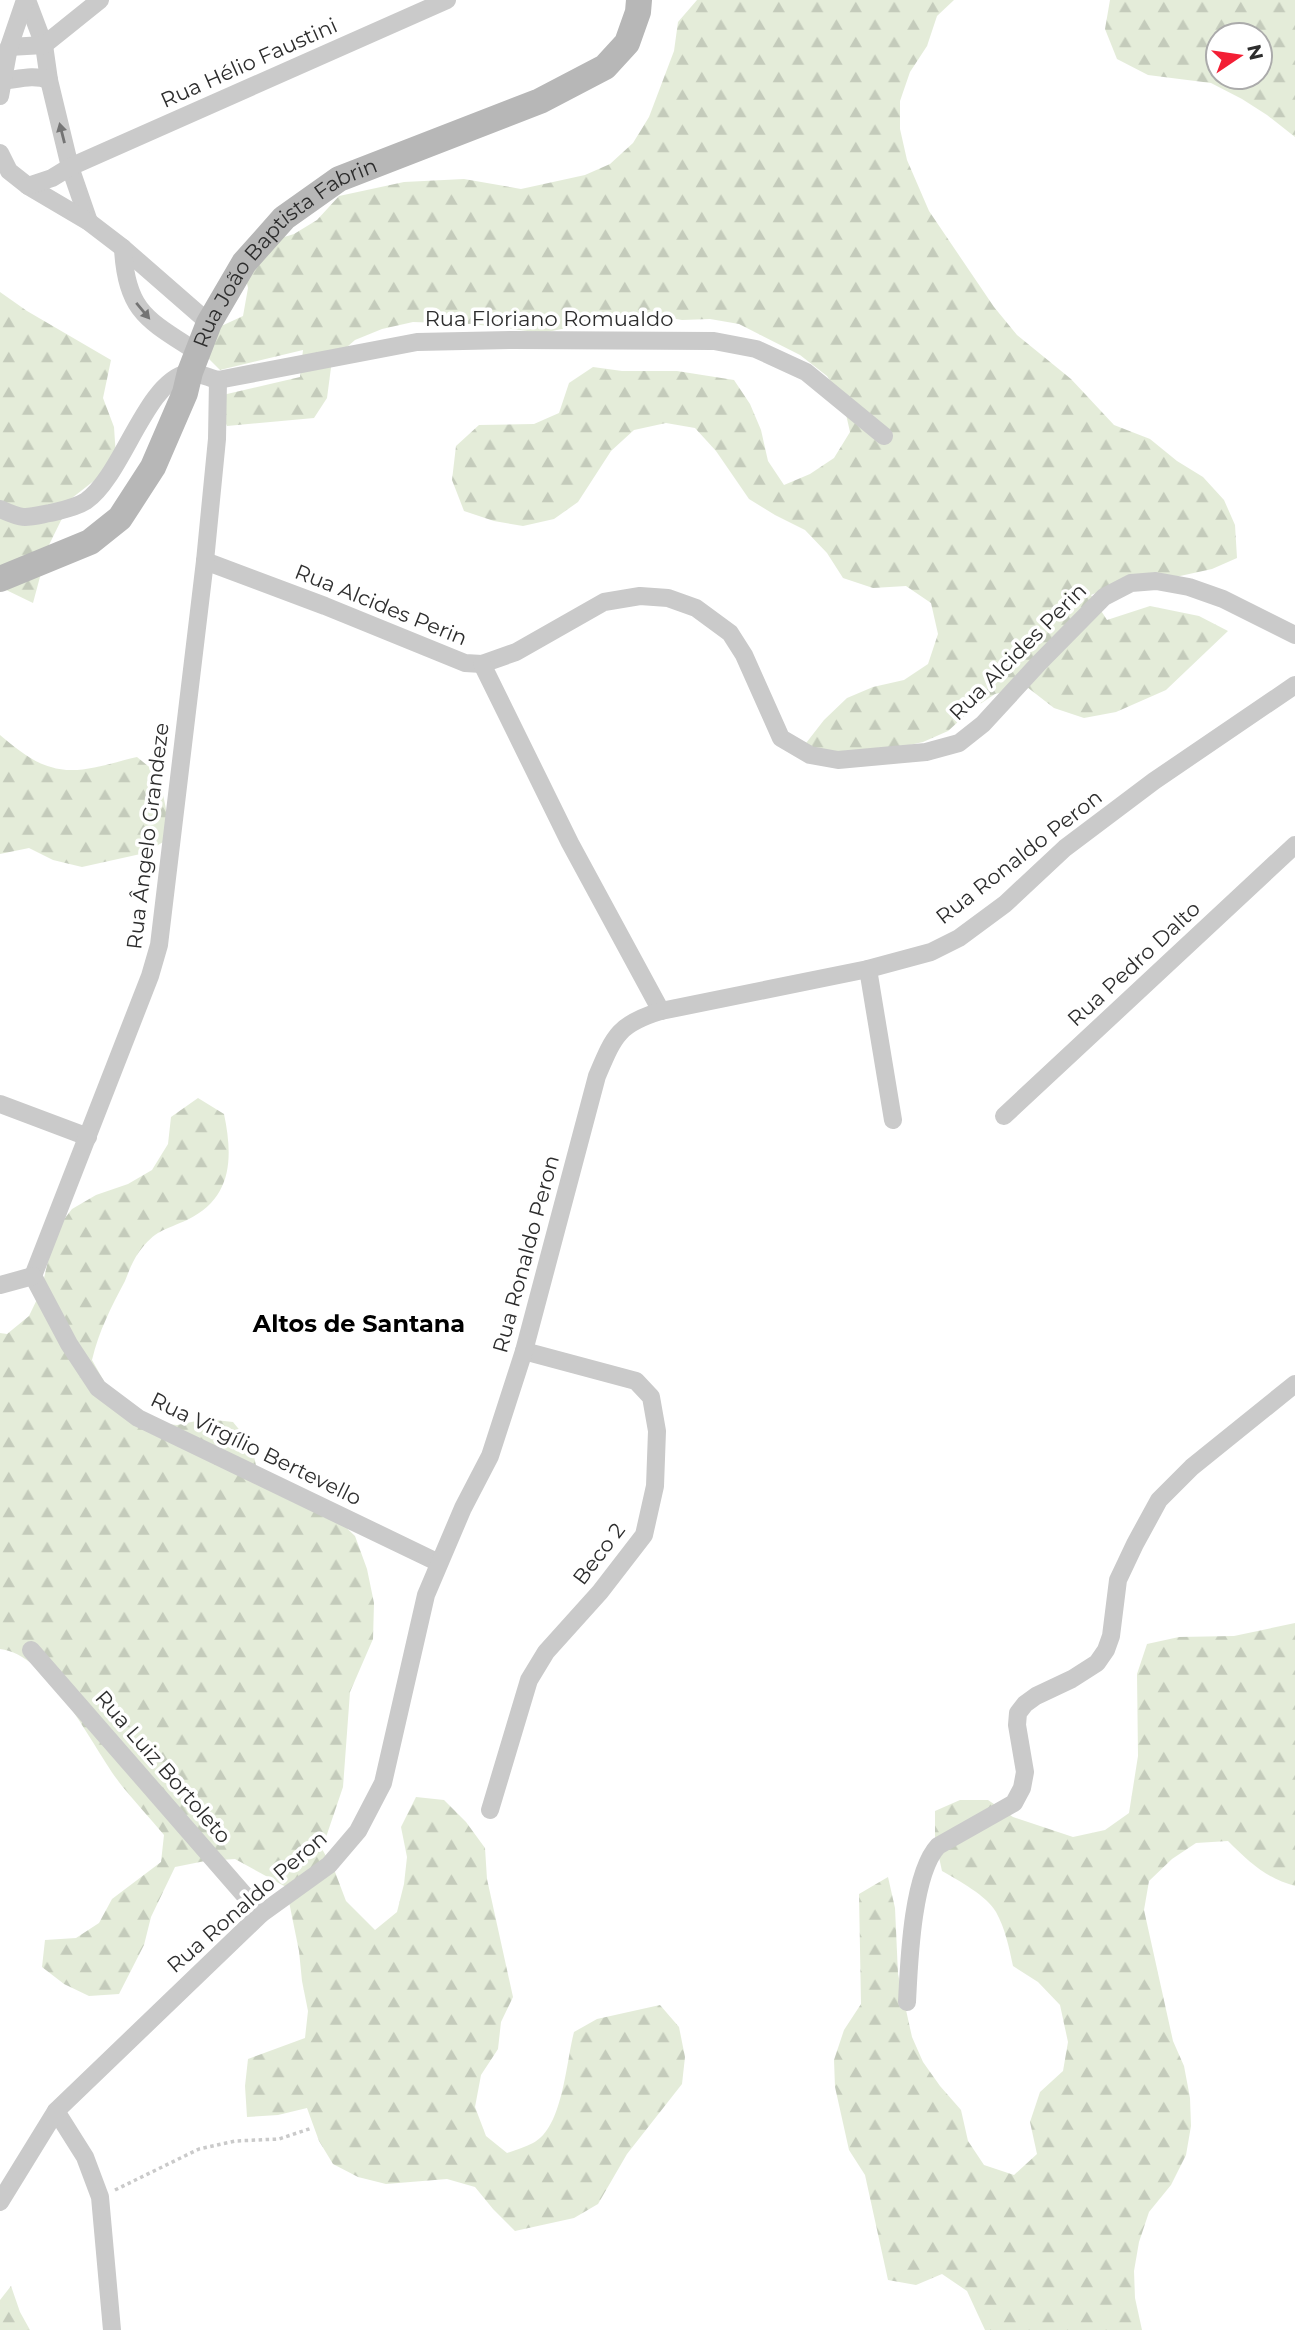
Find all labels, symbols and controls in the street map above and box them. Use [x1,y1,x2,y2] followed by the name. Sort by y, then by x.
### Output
[157,12,341,113] street label: Rua Hélio Faustini
[1204,21,1274,91] north arrow
[1242,42,1268,62] text: N
[56,122,67,144] one-way arrow
[188,152,381,351] street label: Rua João Baptista Fabrin
[135,303,150,320] one-way arrow
[425,306,673,331] street label: Rua Floriano Romualdo
[291,559,471,650] street label: Rua Alcides Perin
[944,578,1091,725] street label: Rua Alcides Perin
[121,721,174,951] street label: Rua Ângelo Grandeze
[931,784,1107,929] street label: Rua Ronaldo Peron
[1062,896,1205,1032] street label: Rua Pedro Dalto
[487,1152,564,1355] street label: Rua Ronaldo Peron
[252,1309,465,1338] district label: Altos de Santana
[147,1387,366,1510] street label: Rua Virgílio Bertevello
[567,1518,630,1589] street label: Beco 2
[90,1685,236,1848] street label: Rua Luiz Bortoleto
[162,1825,332,1978] street label: Rua Ronaldo Peron

